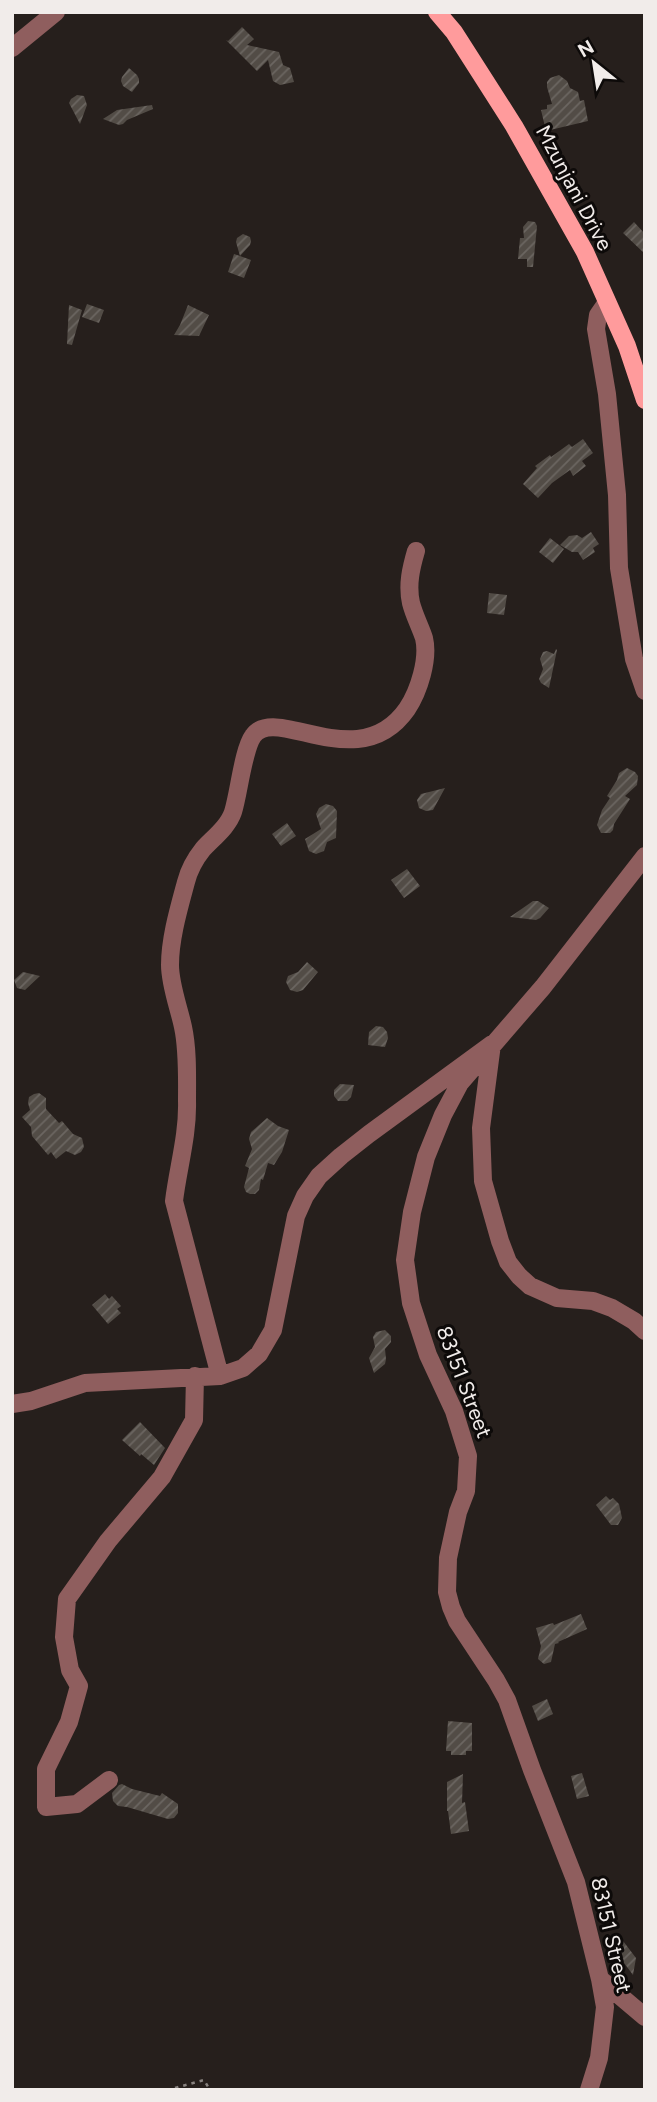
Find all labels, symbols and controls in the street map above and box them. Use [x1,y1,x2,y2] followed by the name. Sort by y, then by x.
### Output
[559,28,629,98] north arrow
[574,35,598,62] text: N
[531,121,618,255] street label: Mzunjani Drive
[432,1322,497,1441] street label: 83151 Street
[586,1875,637,1995] street label: 83151 Street

